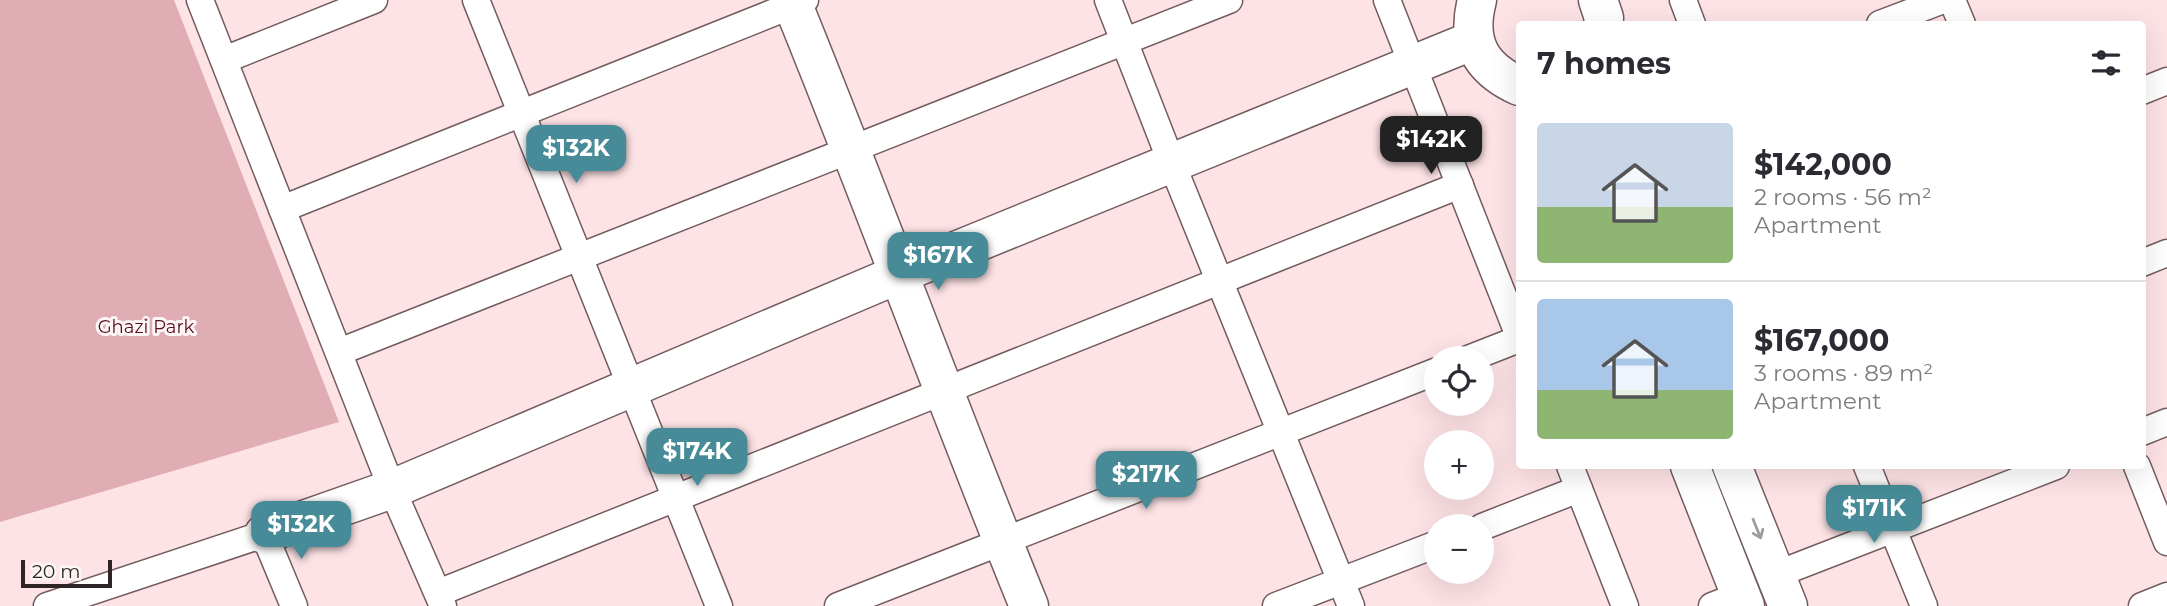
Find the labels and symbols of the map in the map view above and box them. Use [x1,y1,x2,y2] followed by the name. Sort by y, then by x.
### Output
[1382,116,1480,176] pin: $142K
[527,125,625,185] pin: $132K
[889,232,987,292] pin: $167K
[98,316,195,338] park label: Ghazi Park
[648,428,746,488] pin: $174K
[1097,452,1195,511] pin: $217K
[1825,486,1923,545] pin: $171K
[252,502,350,561] pin: $132K
[1752,518,1765,539] one-way arrow
[21,557,112,589] scale bar

